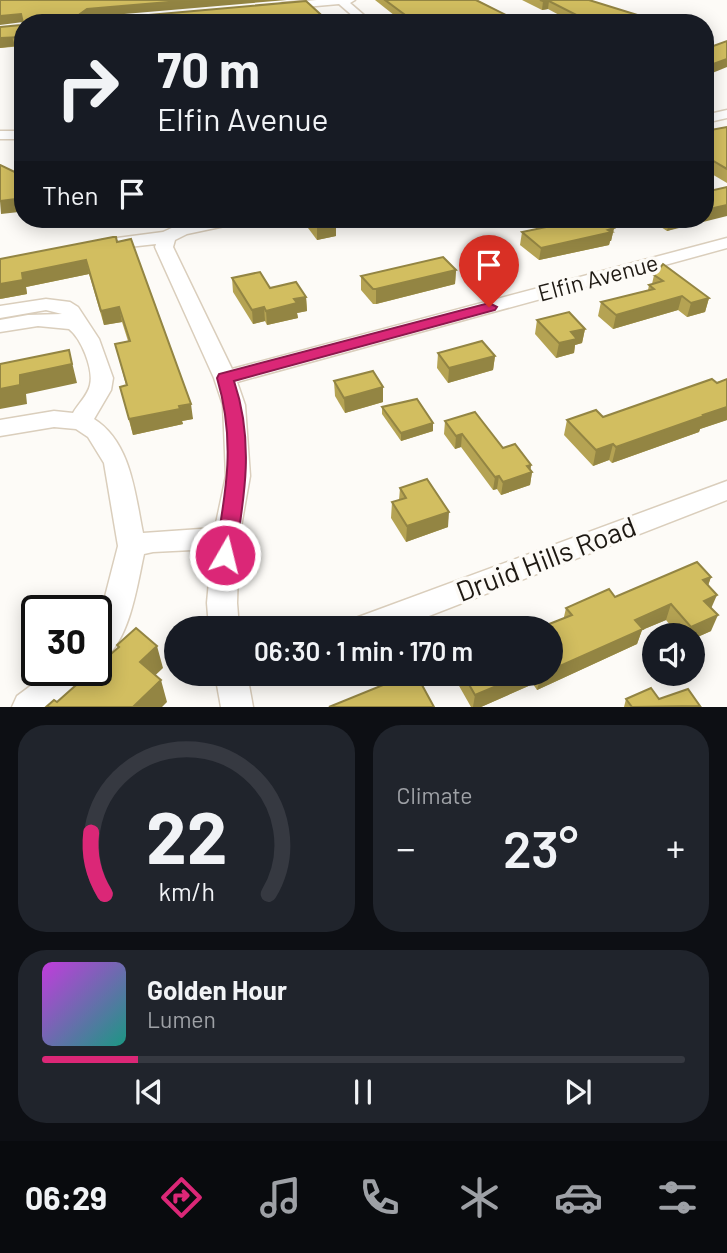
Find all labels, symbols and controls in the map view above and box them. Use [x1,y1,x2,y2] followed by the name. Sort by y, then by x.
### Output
[157,39,260,98] text: 70 m
[42,42,133,133] icon: right
[157,99,329,137] text: Elfin Avenue
[113,175,151,213] icon: arrive
[42,179,99,210] text: Then
[459,235,519,307] pin
[470,246,508,284] icon: arrive
[535,248,661,307] street label: Elfin Avenue
[451,508,640,608] street label: Druid Hills Road
[188,518,262,592] position arrow
[21,595,112,686] speed limit sign: 30
[642,623,705,686] map controls
[642,623,705,686] button: sound
[254,635,473,666] text: 06:30 · 1 min · 170 m
[397,781,473,809] text: Climate
[145,792,227,880] text: 22
[503,816,578,878] text: 23°
[397,824,416,870] text: −
[666,824,685,870] text: +
[158,876,215,906] text: km/h
[147,974,287,1005] text: Golden Hour
[147,1005,216,1033] text: Lumen
[130,1073,168,1111] icon: previous
[344,1073,382,1111] icon: pause
[559,1073,597,1111] icon: next
[157,1173,206,1222] icon: directions
[256,1173,305,1222] icon: music
[355,1173,404,1222] icon: phone
[455,1173,504,1222] icon: climate
[554,1173,603,1222] icon: car
[653,1173,702,1222] icon: filters
[25,1178,107,1216] text: 06:29

